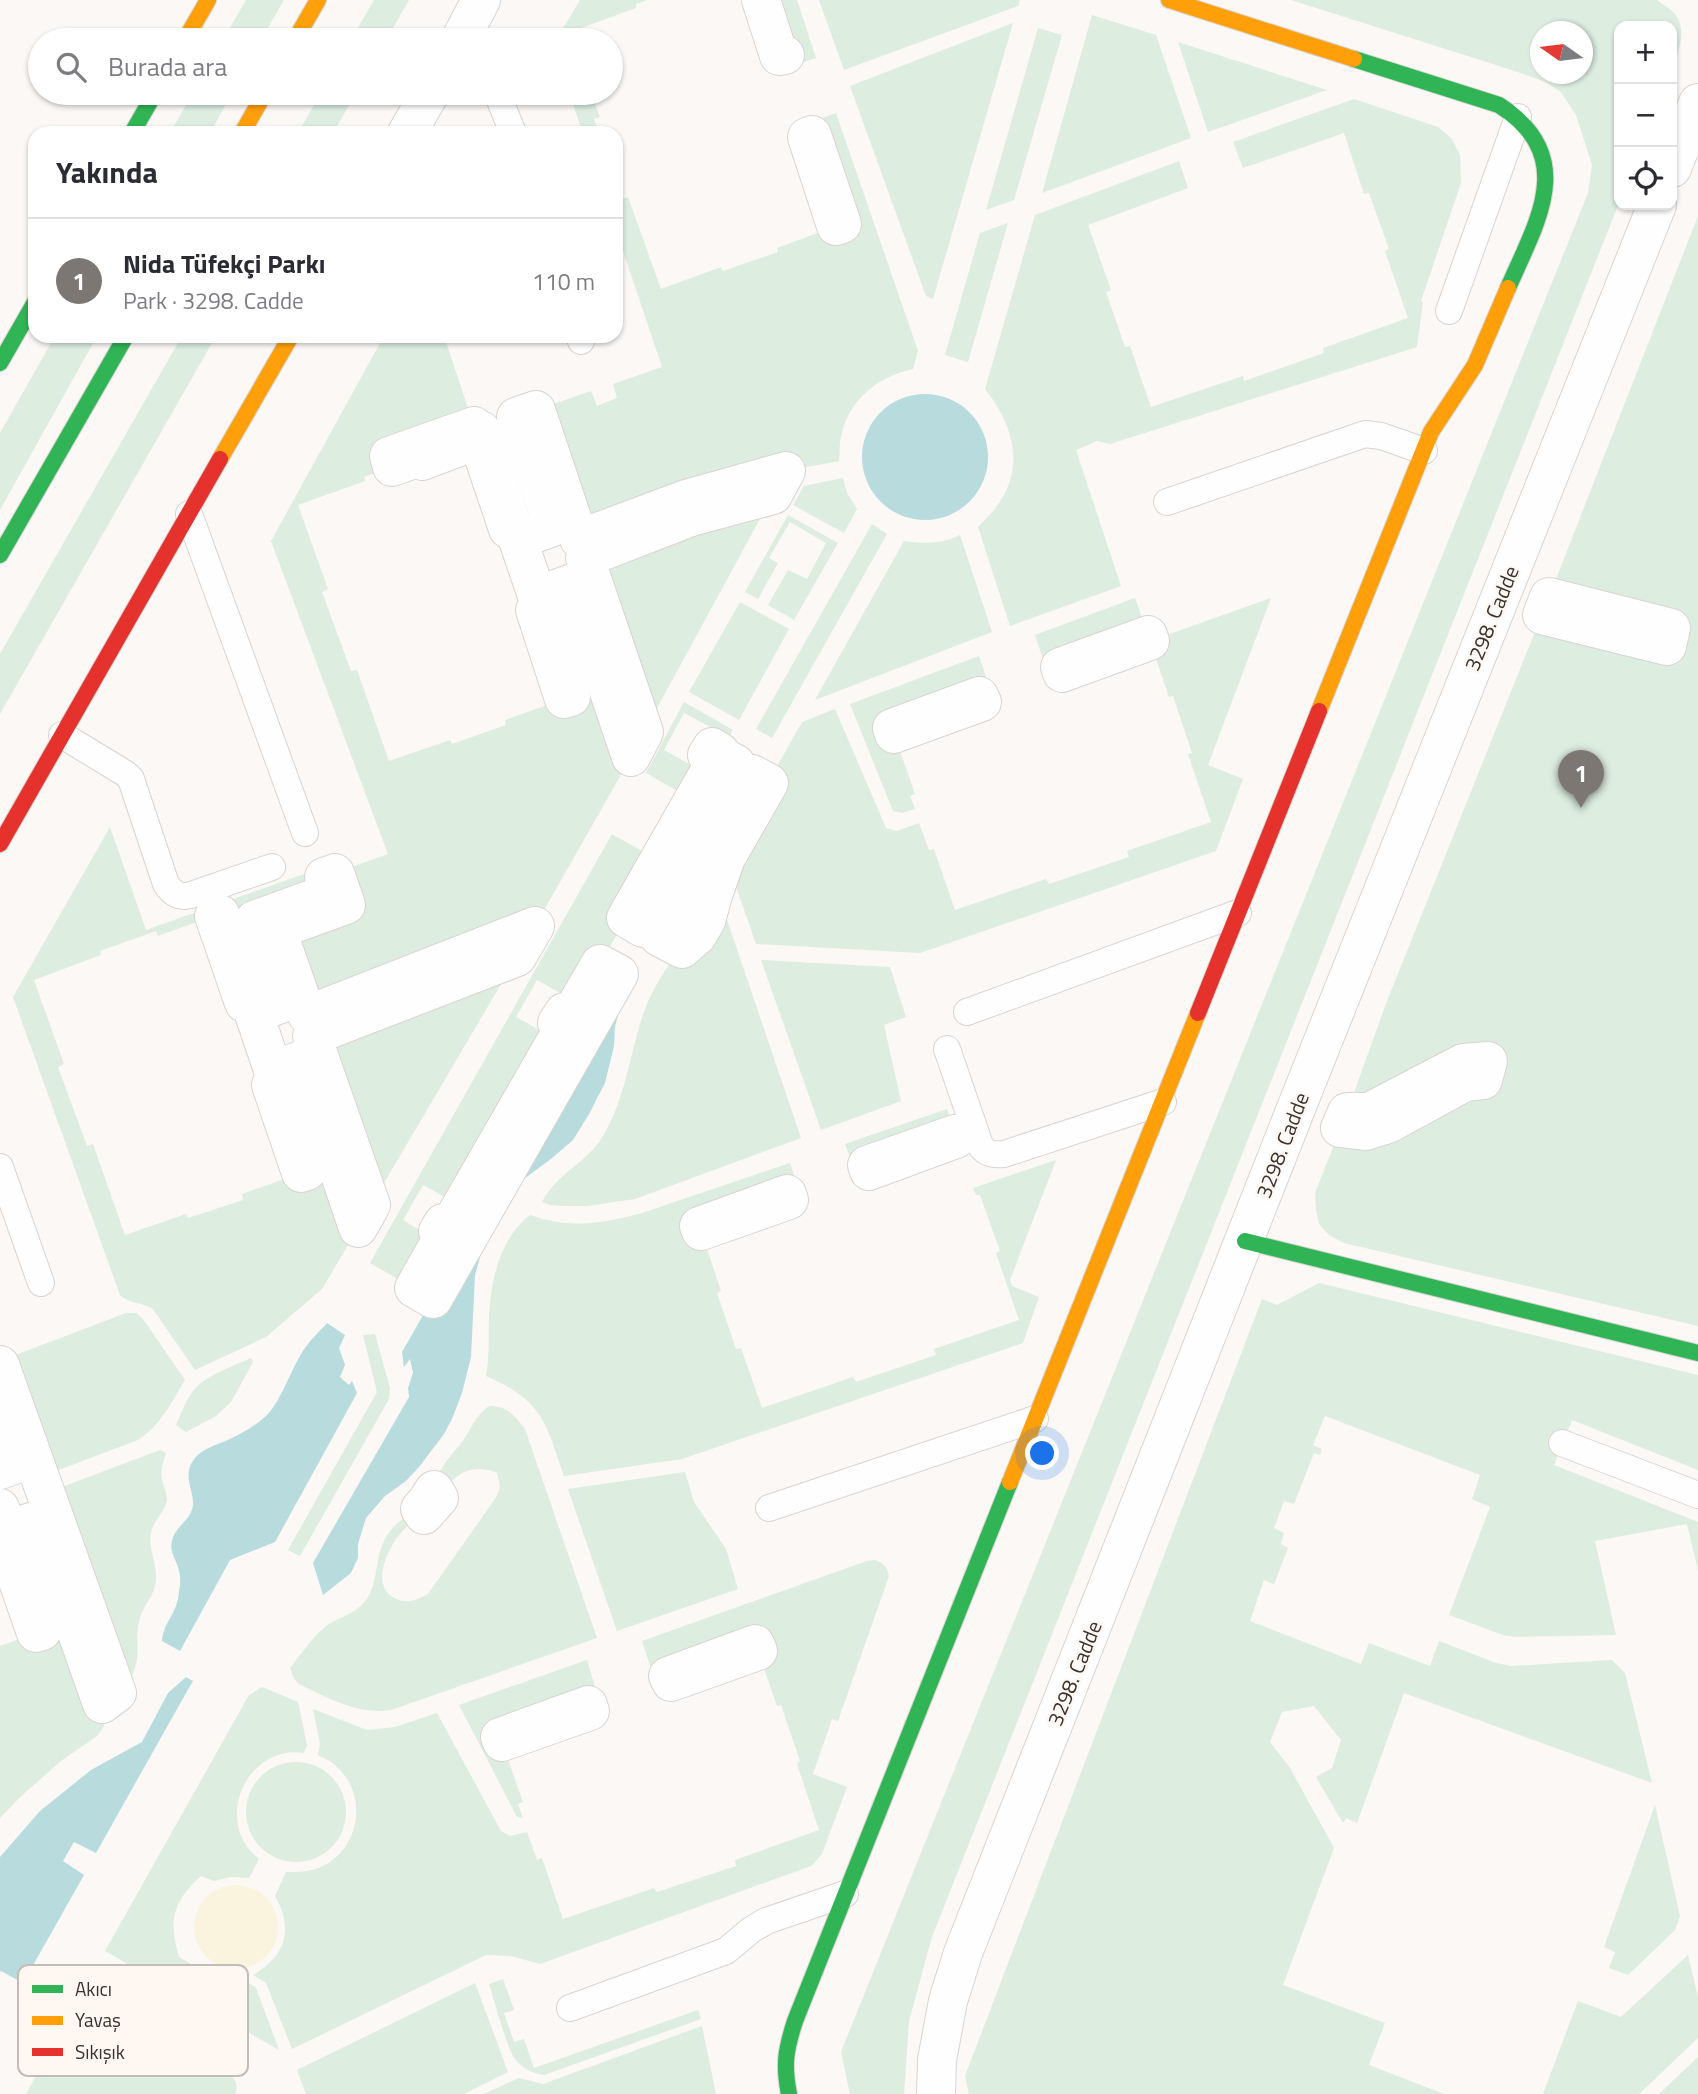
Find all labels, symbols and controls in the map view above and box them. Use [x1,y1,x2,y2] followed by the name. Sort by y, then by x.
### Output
[1530,21,1593,84] north arrow
[1614,21,1677,210] map controls
[1614,21,1677,84] button: +
[28,28,623,105] search box
[108,47,227,86] text: Burada ara
[52,48,90,86] icon: search
[1614,84,1677,147] button: −
[1614,147,1677,210] button: locate
[56,149,158,195] text: Yakında
[123,244,326,283] text: Nida Tüfekçi Parkı
[73,264,85,299] text: 1
[532,264,595,299] text: 110 m
[123,283,304,318] text: Park · 3298. Cadde
[1455,561,1527,675] street label: 3298. Cadde
[1558,750,1604,808] pin: 1
[1247,1087,1317,1203] street label: 3298. Cadde
[1025,1436,1059,1470] your location
[1038,1616,1110,1730] street label: 3298. Cadde
[18,1965,248,2076] legend
[75,1974,112,2003] text: Akıcı
[75,2005,121,2034] text: Yavaş
[75,2037,125,2066] text: Sıkışık

